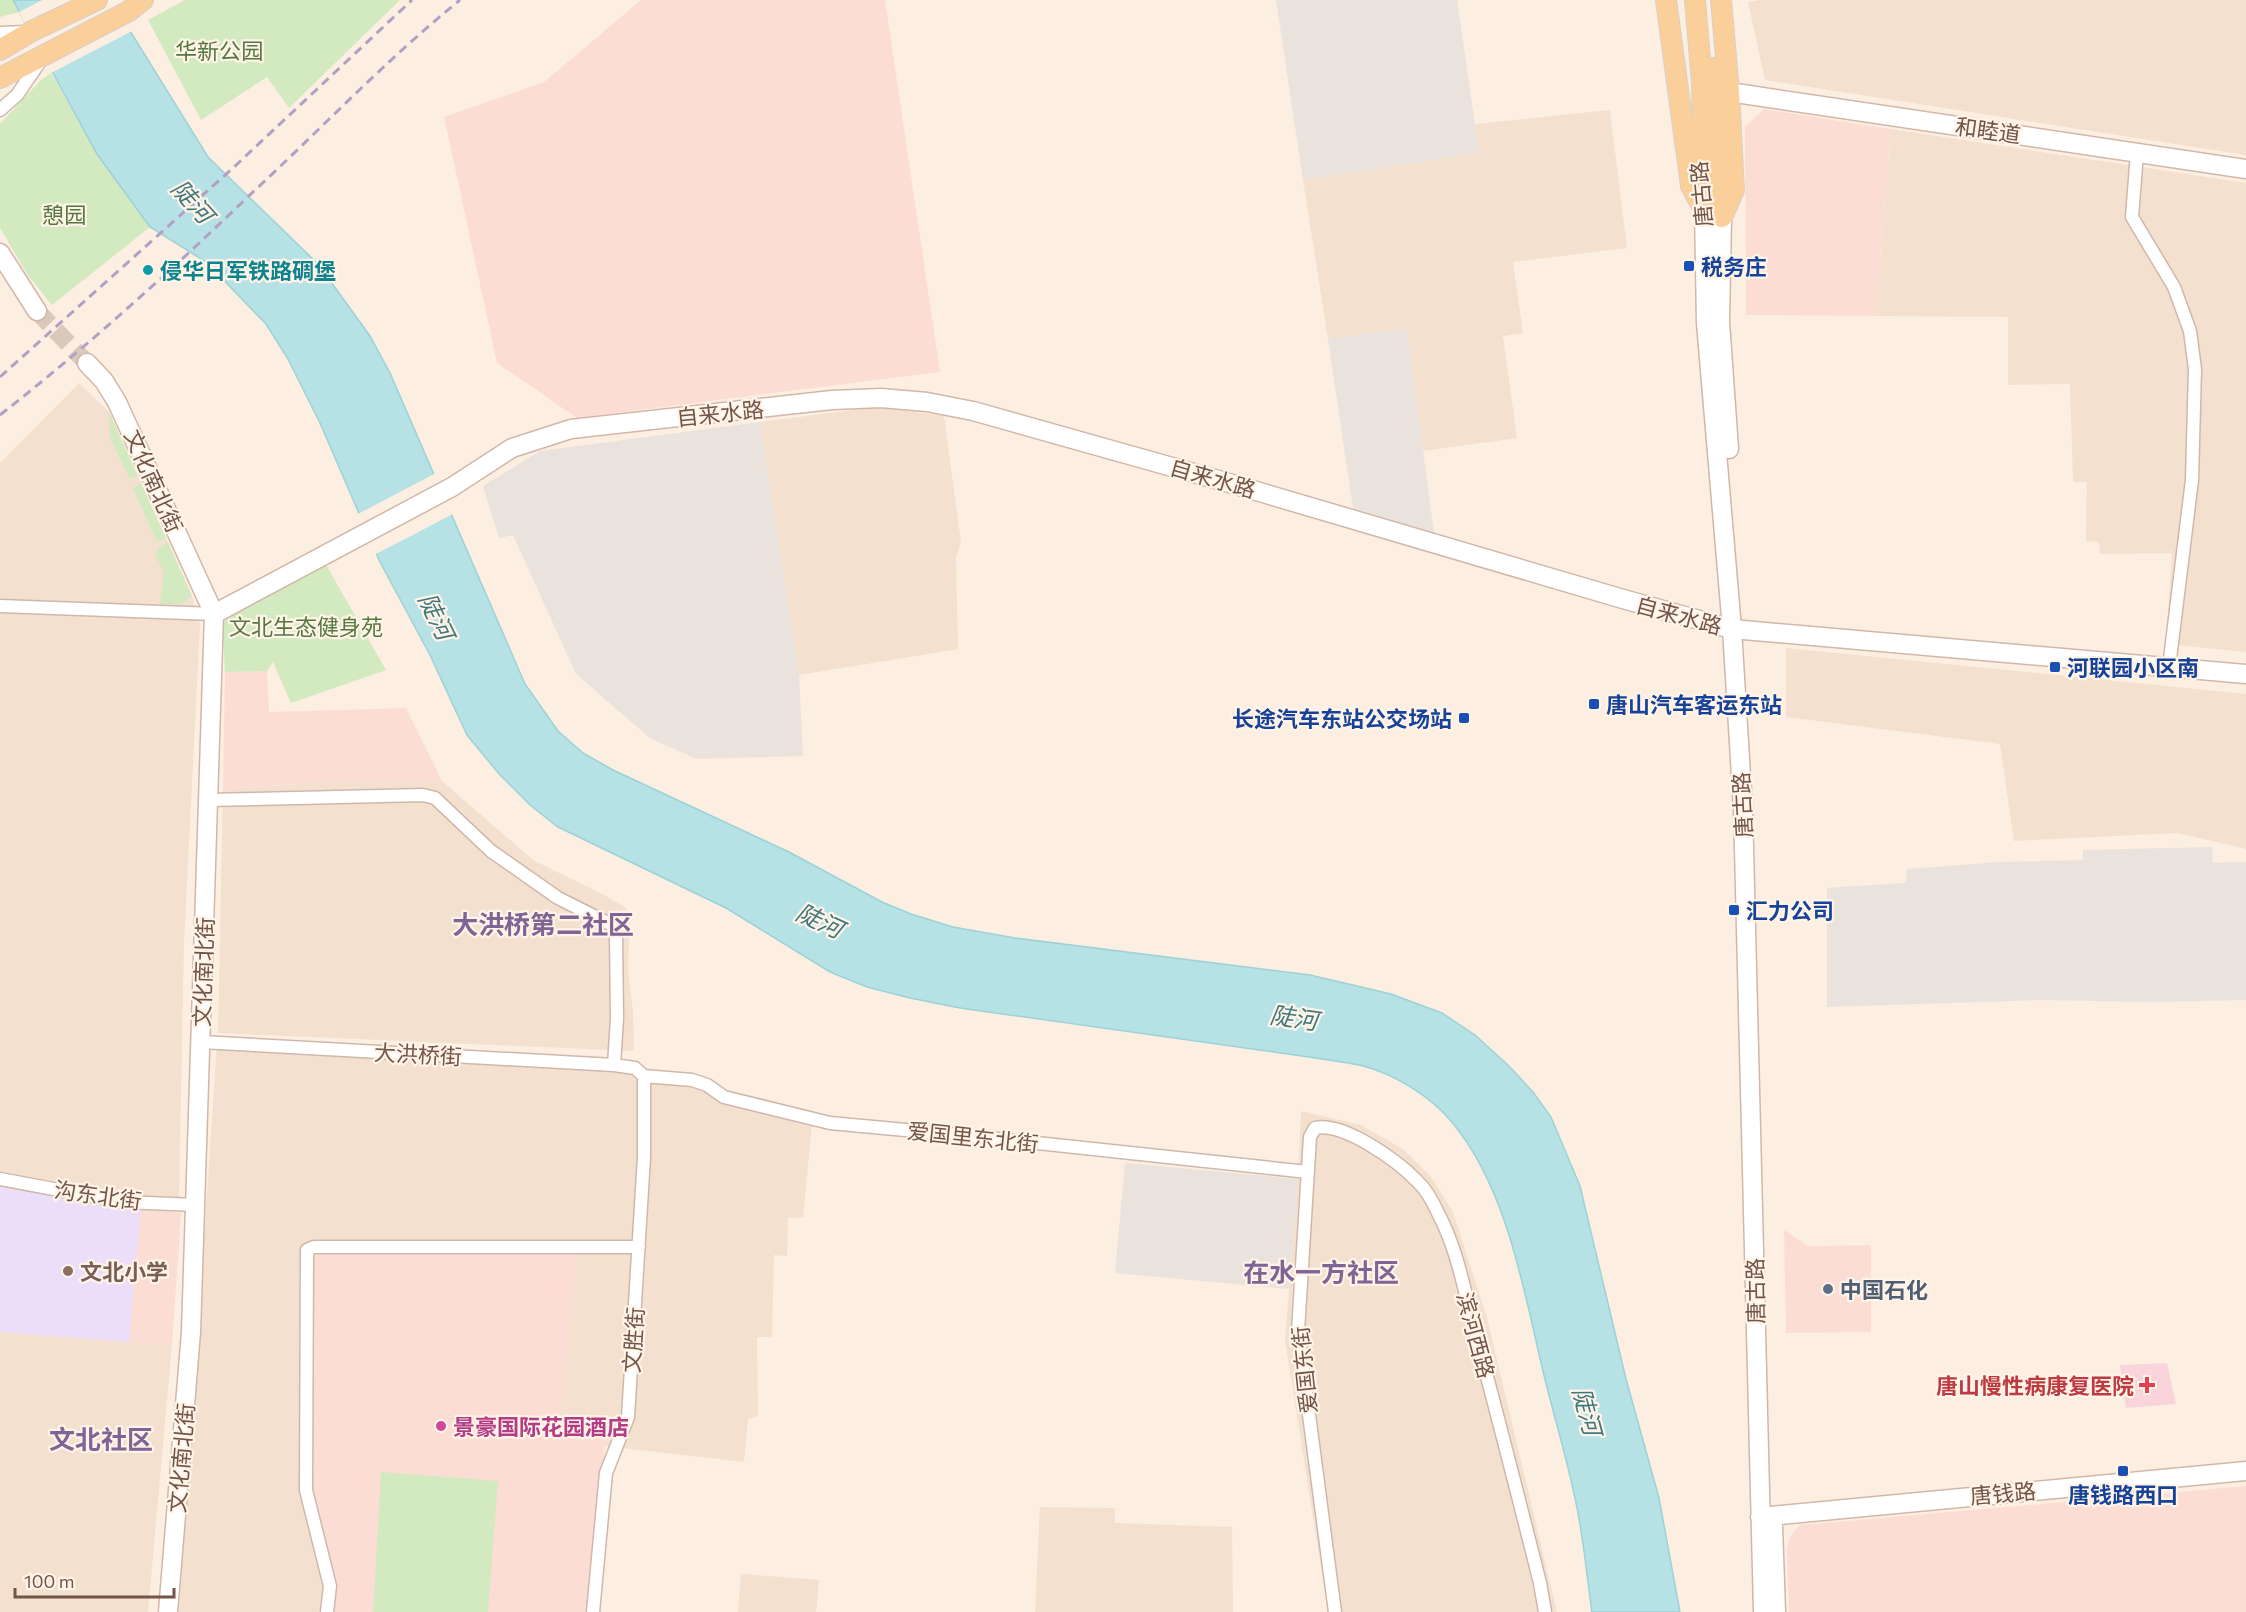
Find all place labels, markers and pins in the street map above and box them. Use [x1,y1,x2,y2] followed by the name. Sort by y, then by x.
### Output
[1701,253,1767,280] place label: 税务庄
[160,257,336,284] place label: 侵华日军铁路碉堡
[1682,259,1696,273] marker: 税务庄
[141,263,155,277] marker: 侵华日军铁路碉堡
[2067,654,2199,681] place label: 河联园小区南
[2048,660,2062,674] marker: 河联园小区南
[1606,691,1782,718] place label: 唐山汽车客运东站
[1587,697,1601,711] marker: 唐山汽车客运东站
[1232,705,1452,732] place label: 长途汽车东站公交场站
[1457,711,1471,725] marker: 长途汽车东站公交场站
[1746,897,1834,924] place label: 汇力公司
[1727,903,1741,917] marker: 汇力公司
[80,1258,168,1285] place label: 文北小学
[61,1264,75,1278] marker: 文北小学
[1840,1276,1928,1303] place label: 中国石化
[1821,1282,1835,1296] marker: 中国石化
[1936,1372,2134,1399] place label: 唐山慢性病康复医院
[2138,1376,2156,1394] marker: 唐山慢性病康复医院
[453,1413,629,1440] place label: 景豪国际花园酒店
[434,1419,448,1433] marker: 景豪国际花园酒店
[2116,1464,2130,1478] marker: 唐钱路西口
[2068,1481,2178,1508] place label: 唐钱路西口

